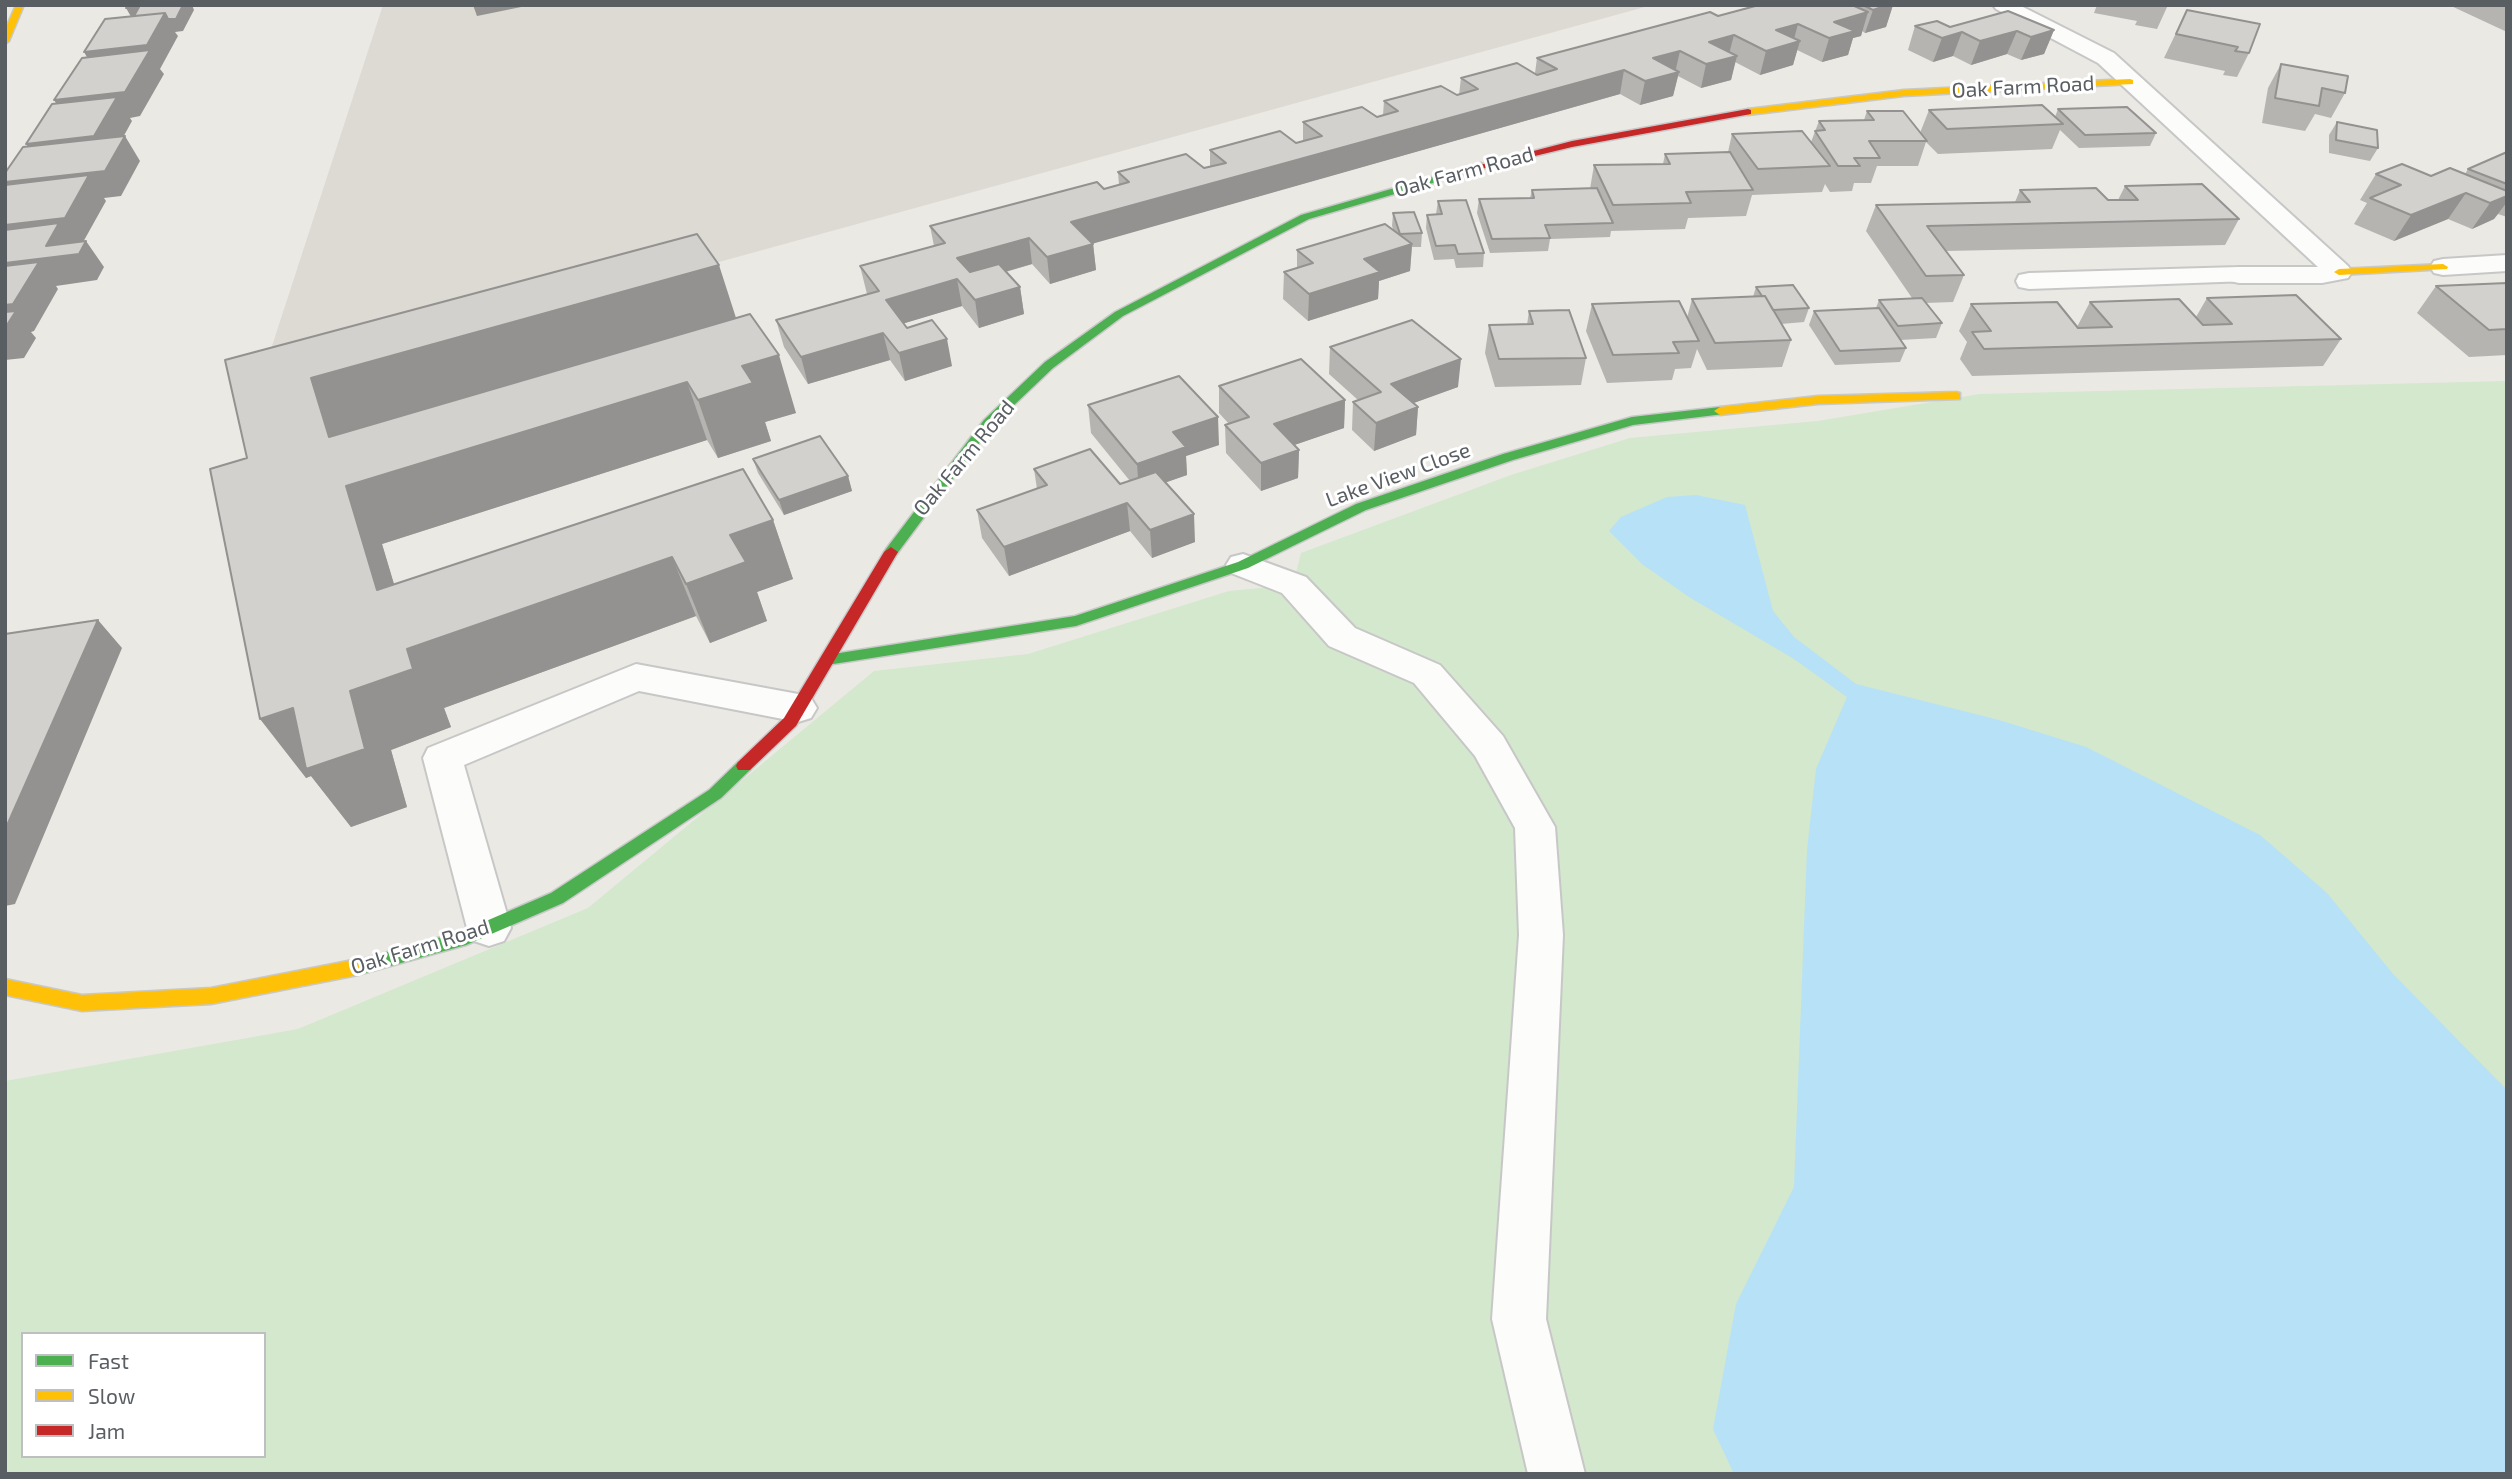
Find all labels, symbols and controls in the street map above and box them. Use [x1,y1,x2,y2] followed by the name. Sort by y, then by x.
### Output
[1951,71,2095,103] street label: Oak Farm Road
[1392,141,1536,203] street label: Oak Farm Road
[908,395,1020,521] street label: Oak Farm Road
[1322,437,1474,513] street label: Lake View Close
[348,914,492,980] street label: Oak Farm Road
[21,1332,266,1458] legend
[88,1348,129,1373] text: Fast
[88,1383,135,1408] text: Slow
[88,1418,125,1443] text: Jam

